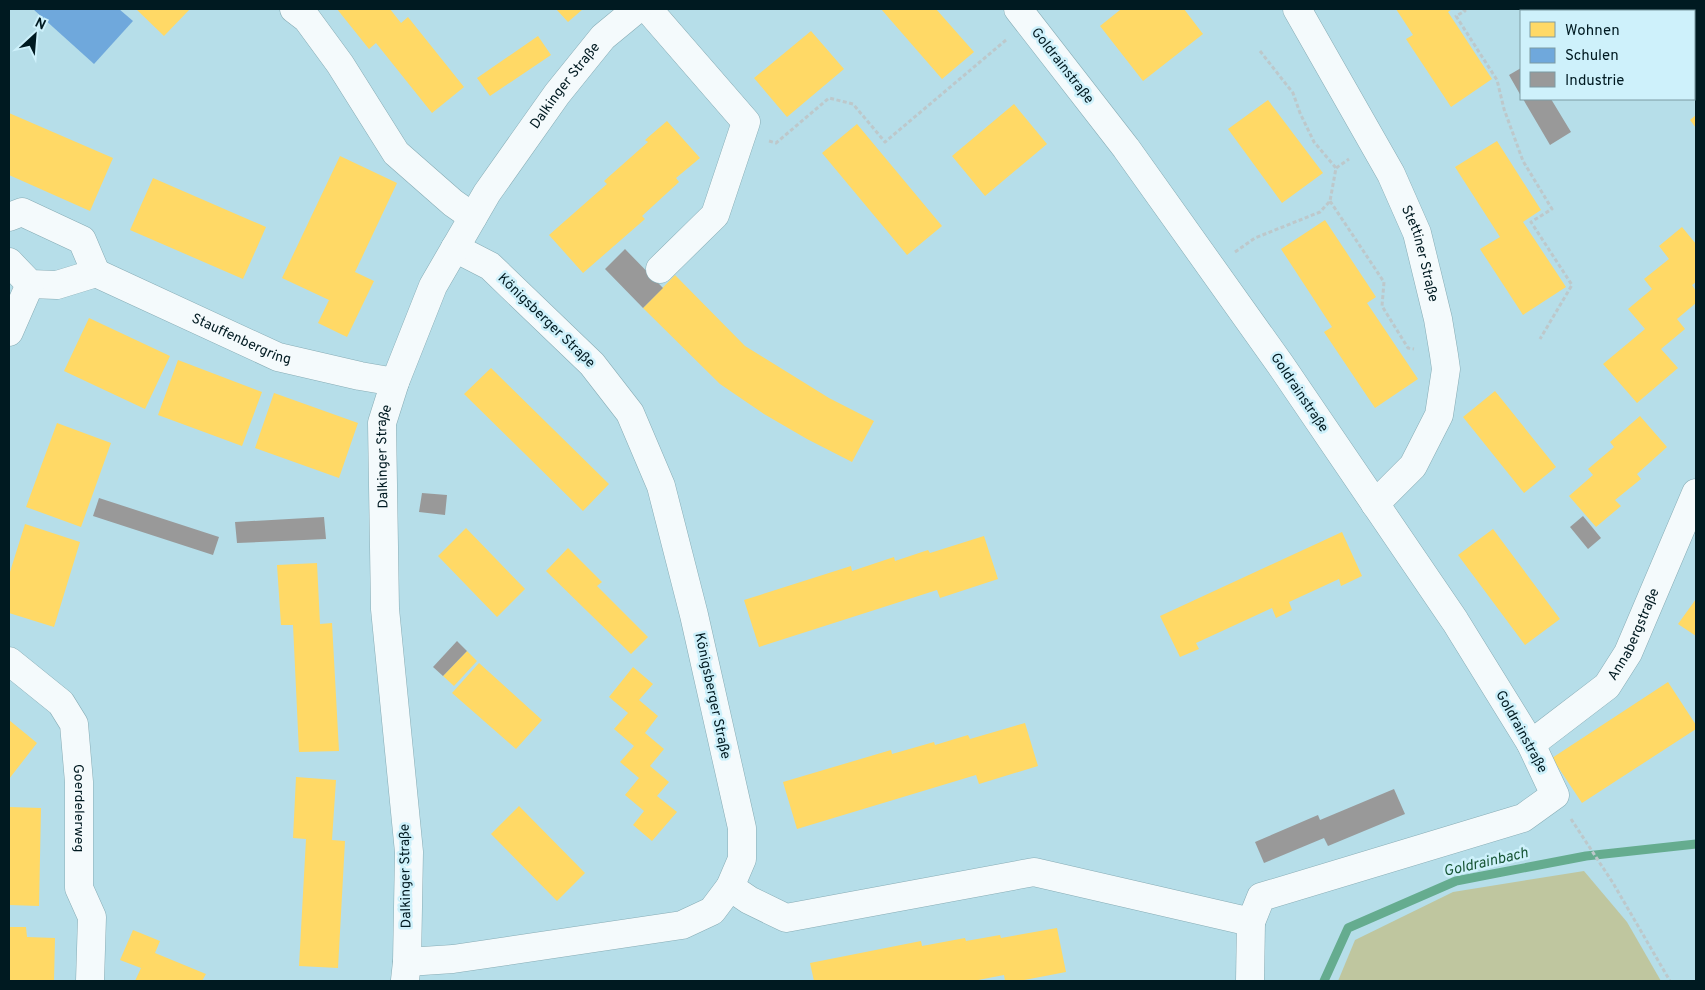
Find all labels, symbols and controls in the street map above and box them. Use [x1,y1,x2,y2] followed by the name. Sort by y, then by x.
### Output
[10,10,60,60] north arrow
[1520,10,1695,100] legend
[32,15,48,35] text: N
[1565,22,1620,41] text: Wohnen
[1027,25,1097,107] street label: Goldrainstraße
[527,39,604,132] street label: Dalkinger Straße
[1565,47,1619,66] text: Schulen
[1565,72,1624,91] text: Industrie
[1397,203,1442,304] street label: Stettiner Straße
[494,270,598,372] street label: Königsberger Straße
[189,310,293,368] street label: Stauffenbergring
[1266,350,1332,436] street label: Goldrainstraße
[373,402,396,509] street label: Dalkinger Straße
[1604,586,1663,684] street label: Annabergstraße
[690,631,734,761] street label: Königsberger Straße
[1491,688,1551,776] street label: Goldrainstraße
[69,763,88,852] street label: Goerdelerweg
[397,824,415,928] street label: Dalkinger Straße
[1442,844,1530,882] water label: Goldrainbach

